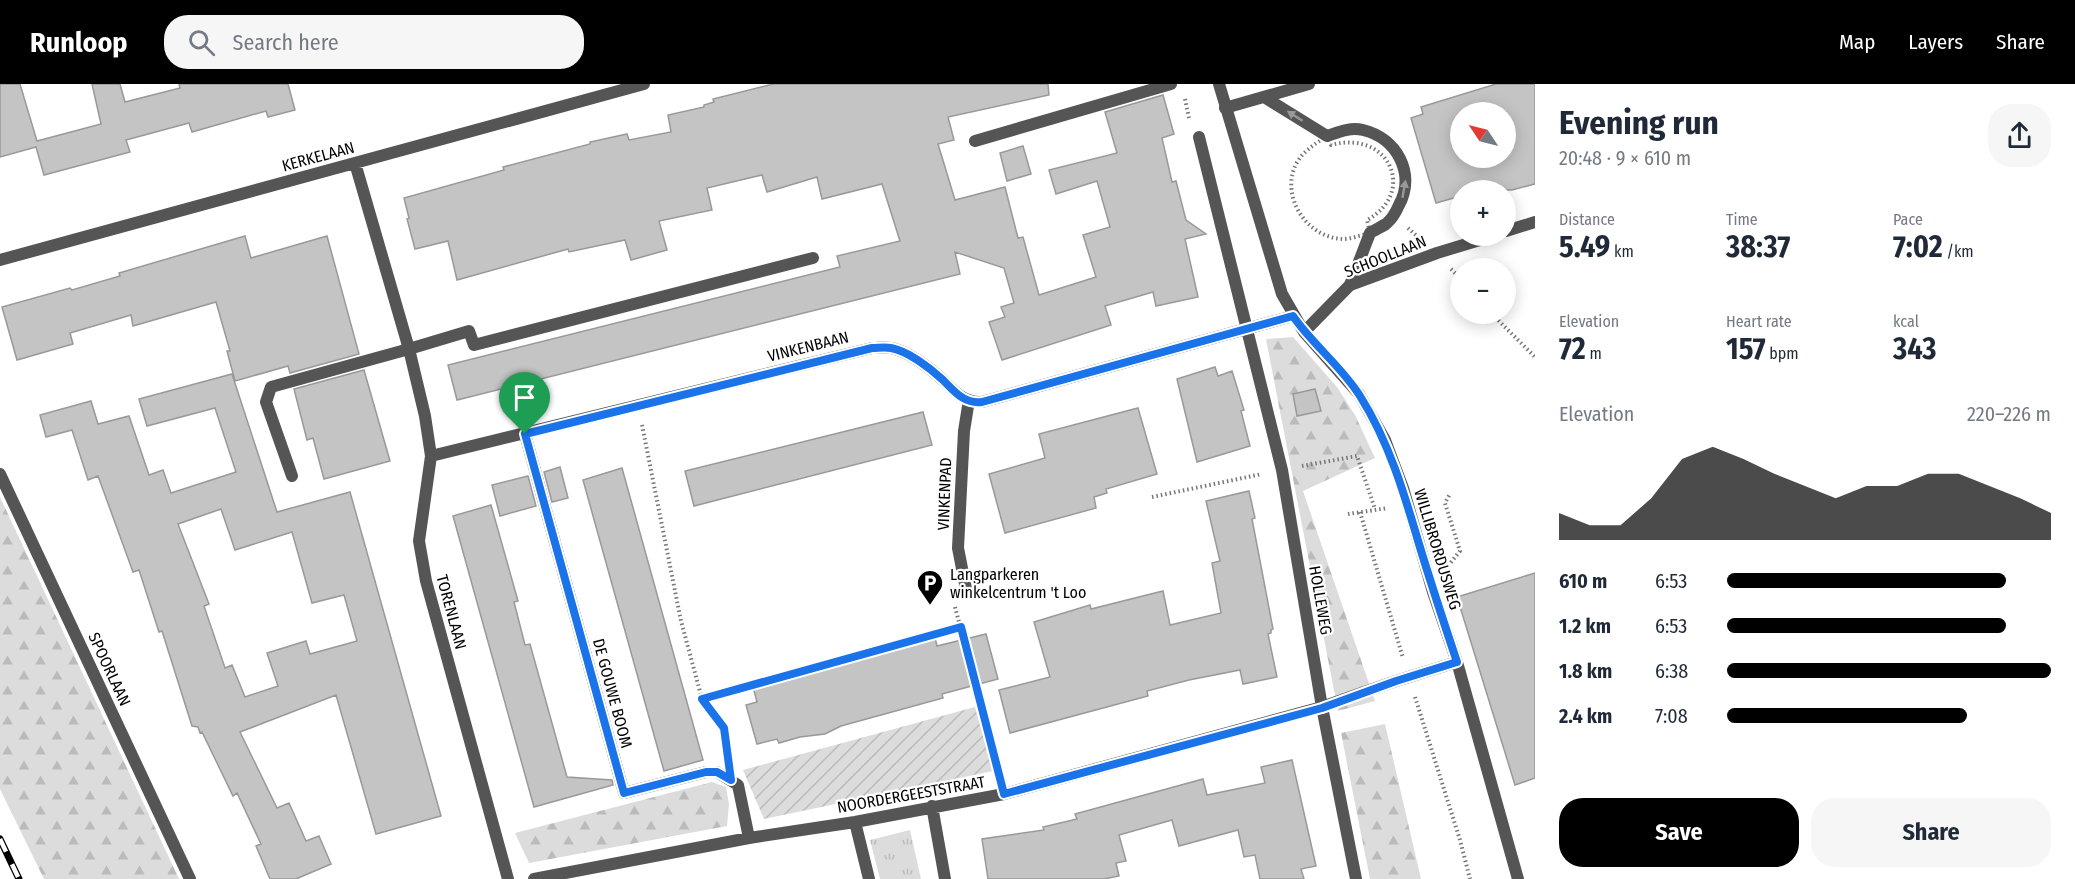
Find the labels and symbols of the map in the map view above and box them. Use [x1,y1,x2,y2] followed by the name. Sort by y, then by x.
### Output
[1450,102,1516,168] north arrow
[1287,111,1303,122] one-way arrow
[280,138,356,175] street label: KERKELAAN
[1400,179,1409,198] one-way arrow
[1341,231,1429,281] street label: SCHOOLLAAN
[766,327,851,366] street label: VINKENBAAN
[499,372,550,434] pin
[934,457,955,531] street label: VINKENPAD
[1410,486,1465,612] street label: WILLIBRORDUSWEG
[1305,564,1336,636] street label: HOLLEWEG
[950,565,1086,602] place label: Langparkeren winkelcentrum 't Loo
[915,568,945,606] parking icon: Langparkeren winkelcentrum 't Loo
[432,573,471,652] street label: TORENLAAN
[84,630,135,709] street label: SPOORLAAN
[589,636,636,750] street label: DE GOUWE BOOM
[836,772,987,817] street label: NOORDERGEESTSTRAAT

